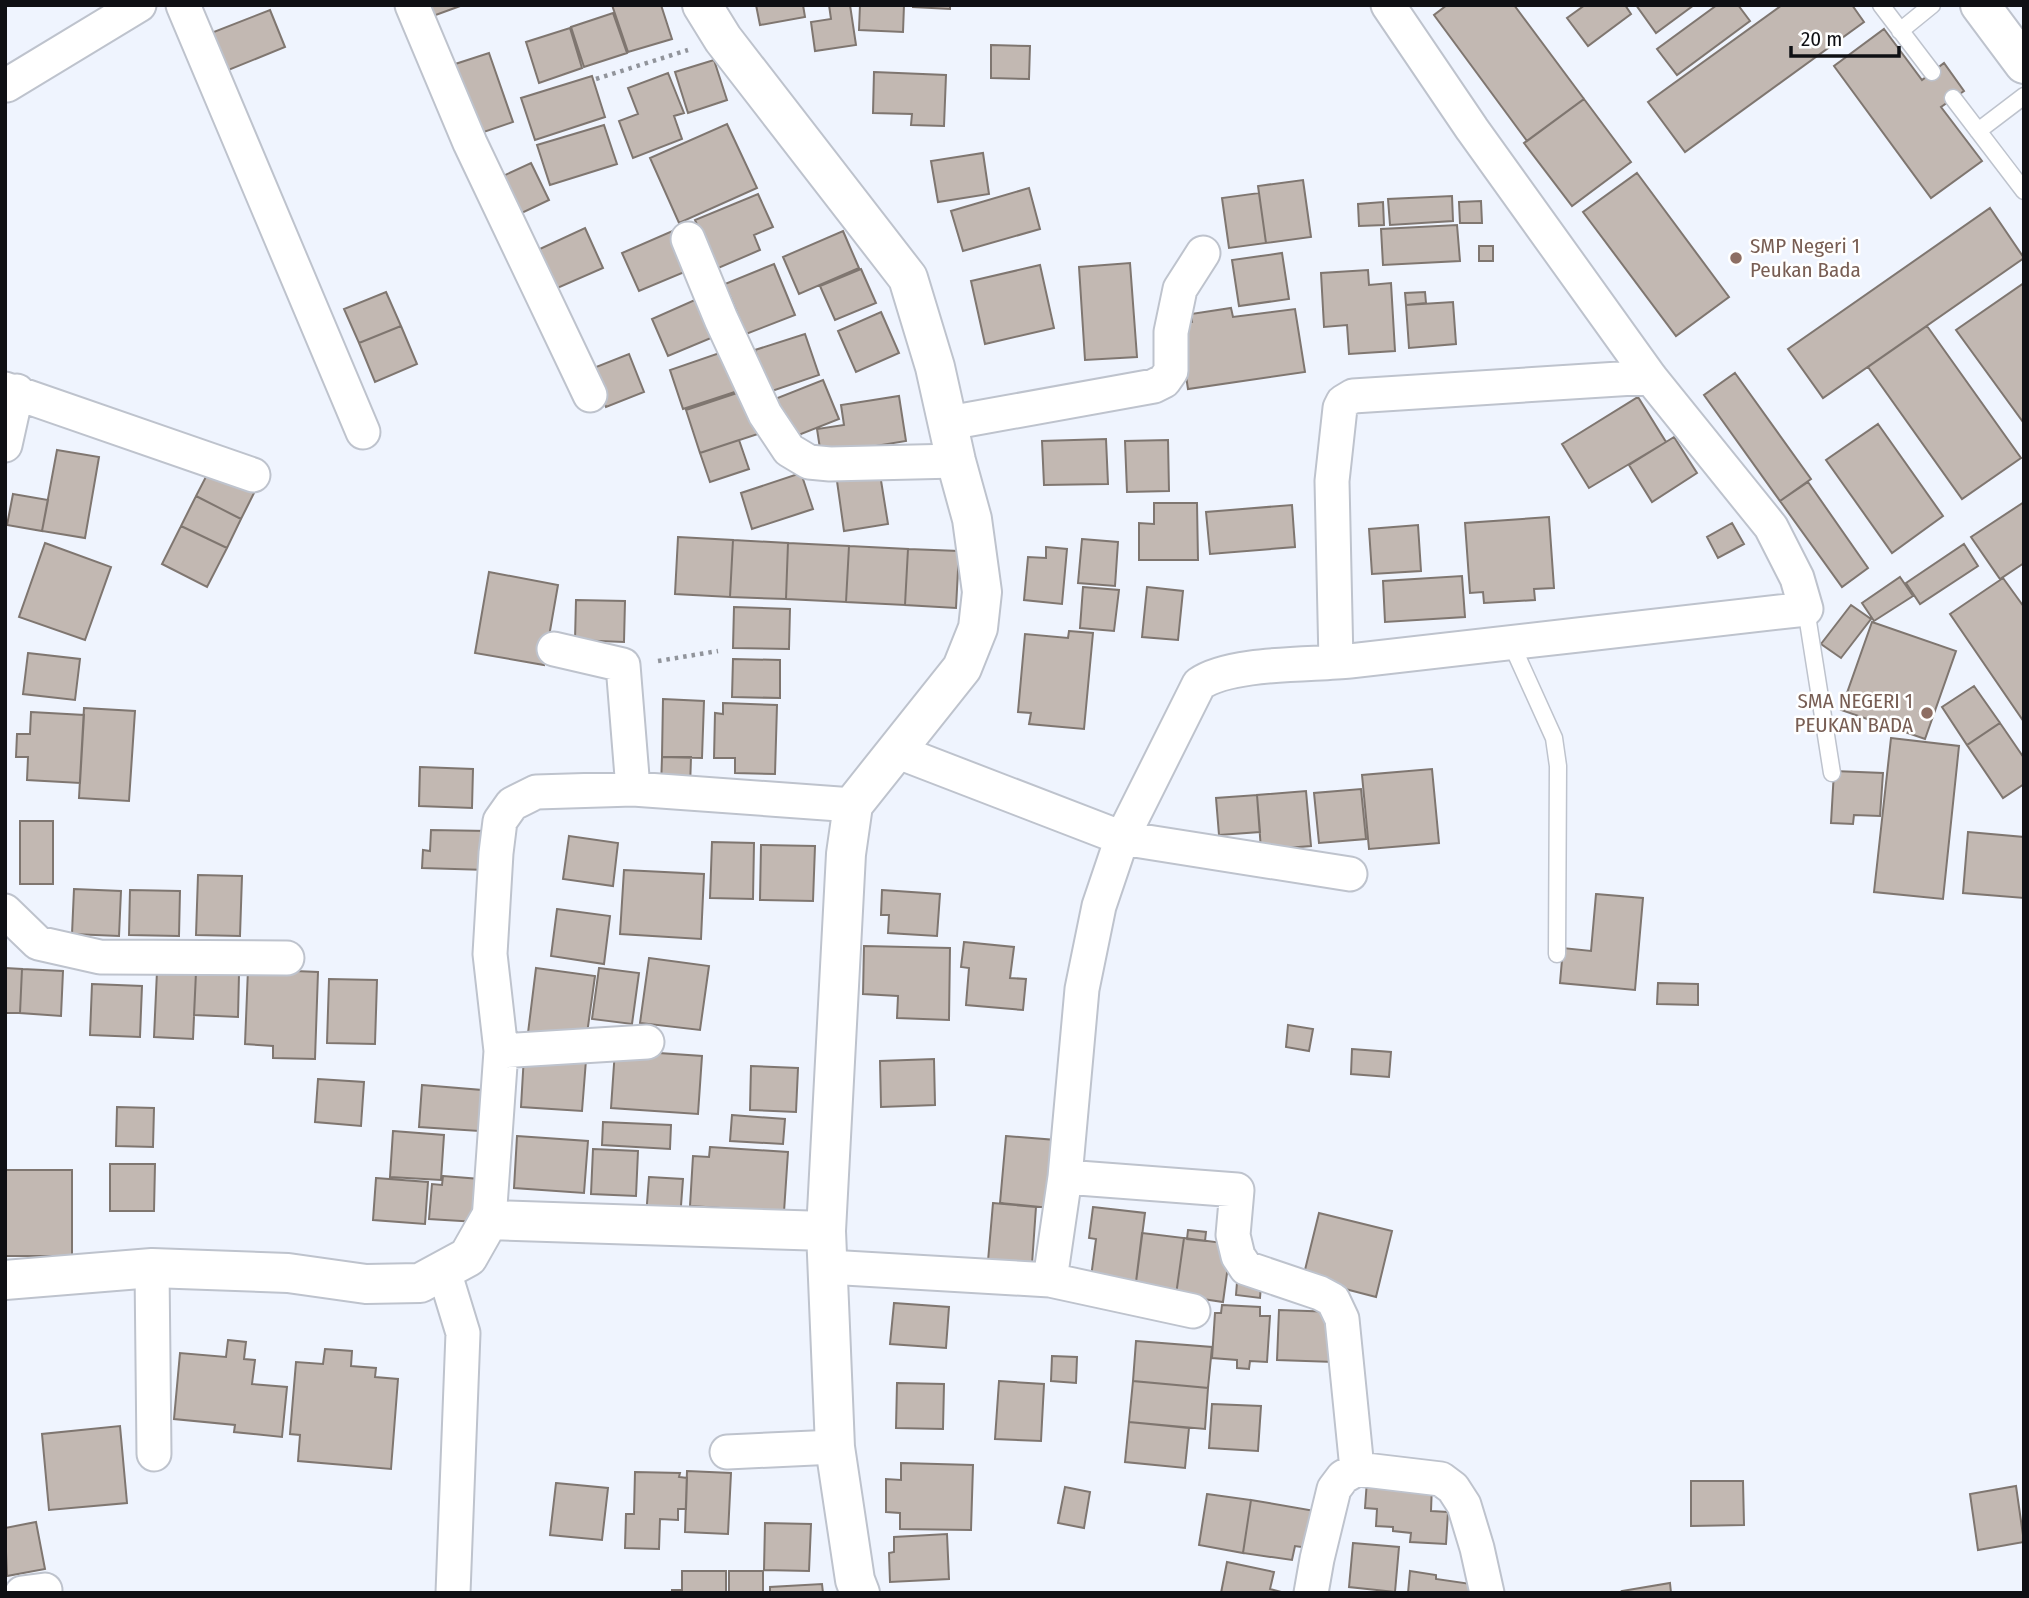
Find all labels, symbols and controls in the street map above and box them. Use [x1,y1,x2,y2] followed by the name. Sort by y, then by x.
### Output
[1791,14,1899,58] scale bar
[1801,26,1842,52] text: 20 m
[1750,233,1861,283] place label: SMP Negeri 1 Peukan Bada
[1728,250,1744,266] marker: SMP Negeri 1 Peukan Bada
[1795,688,1913,738] place label: SMA NEGERI 1 PEUKAN BADA
[1919,705,1935,721] marker: SMA NEGERI 1 PEUKAN BADA

